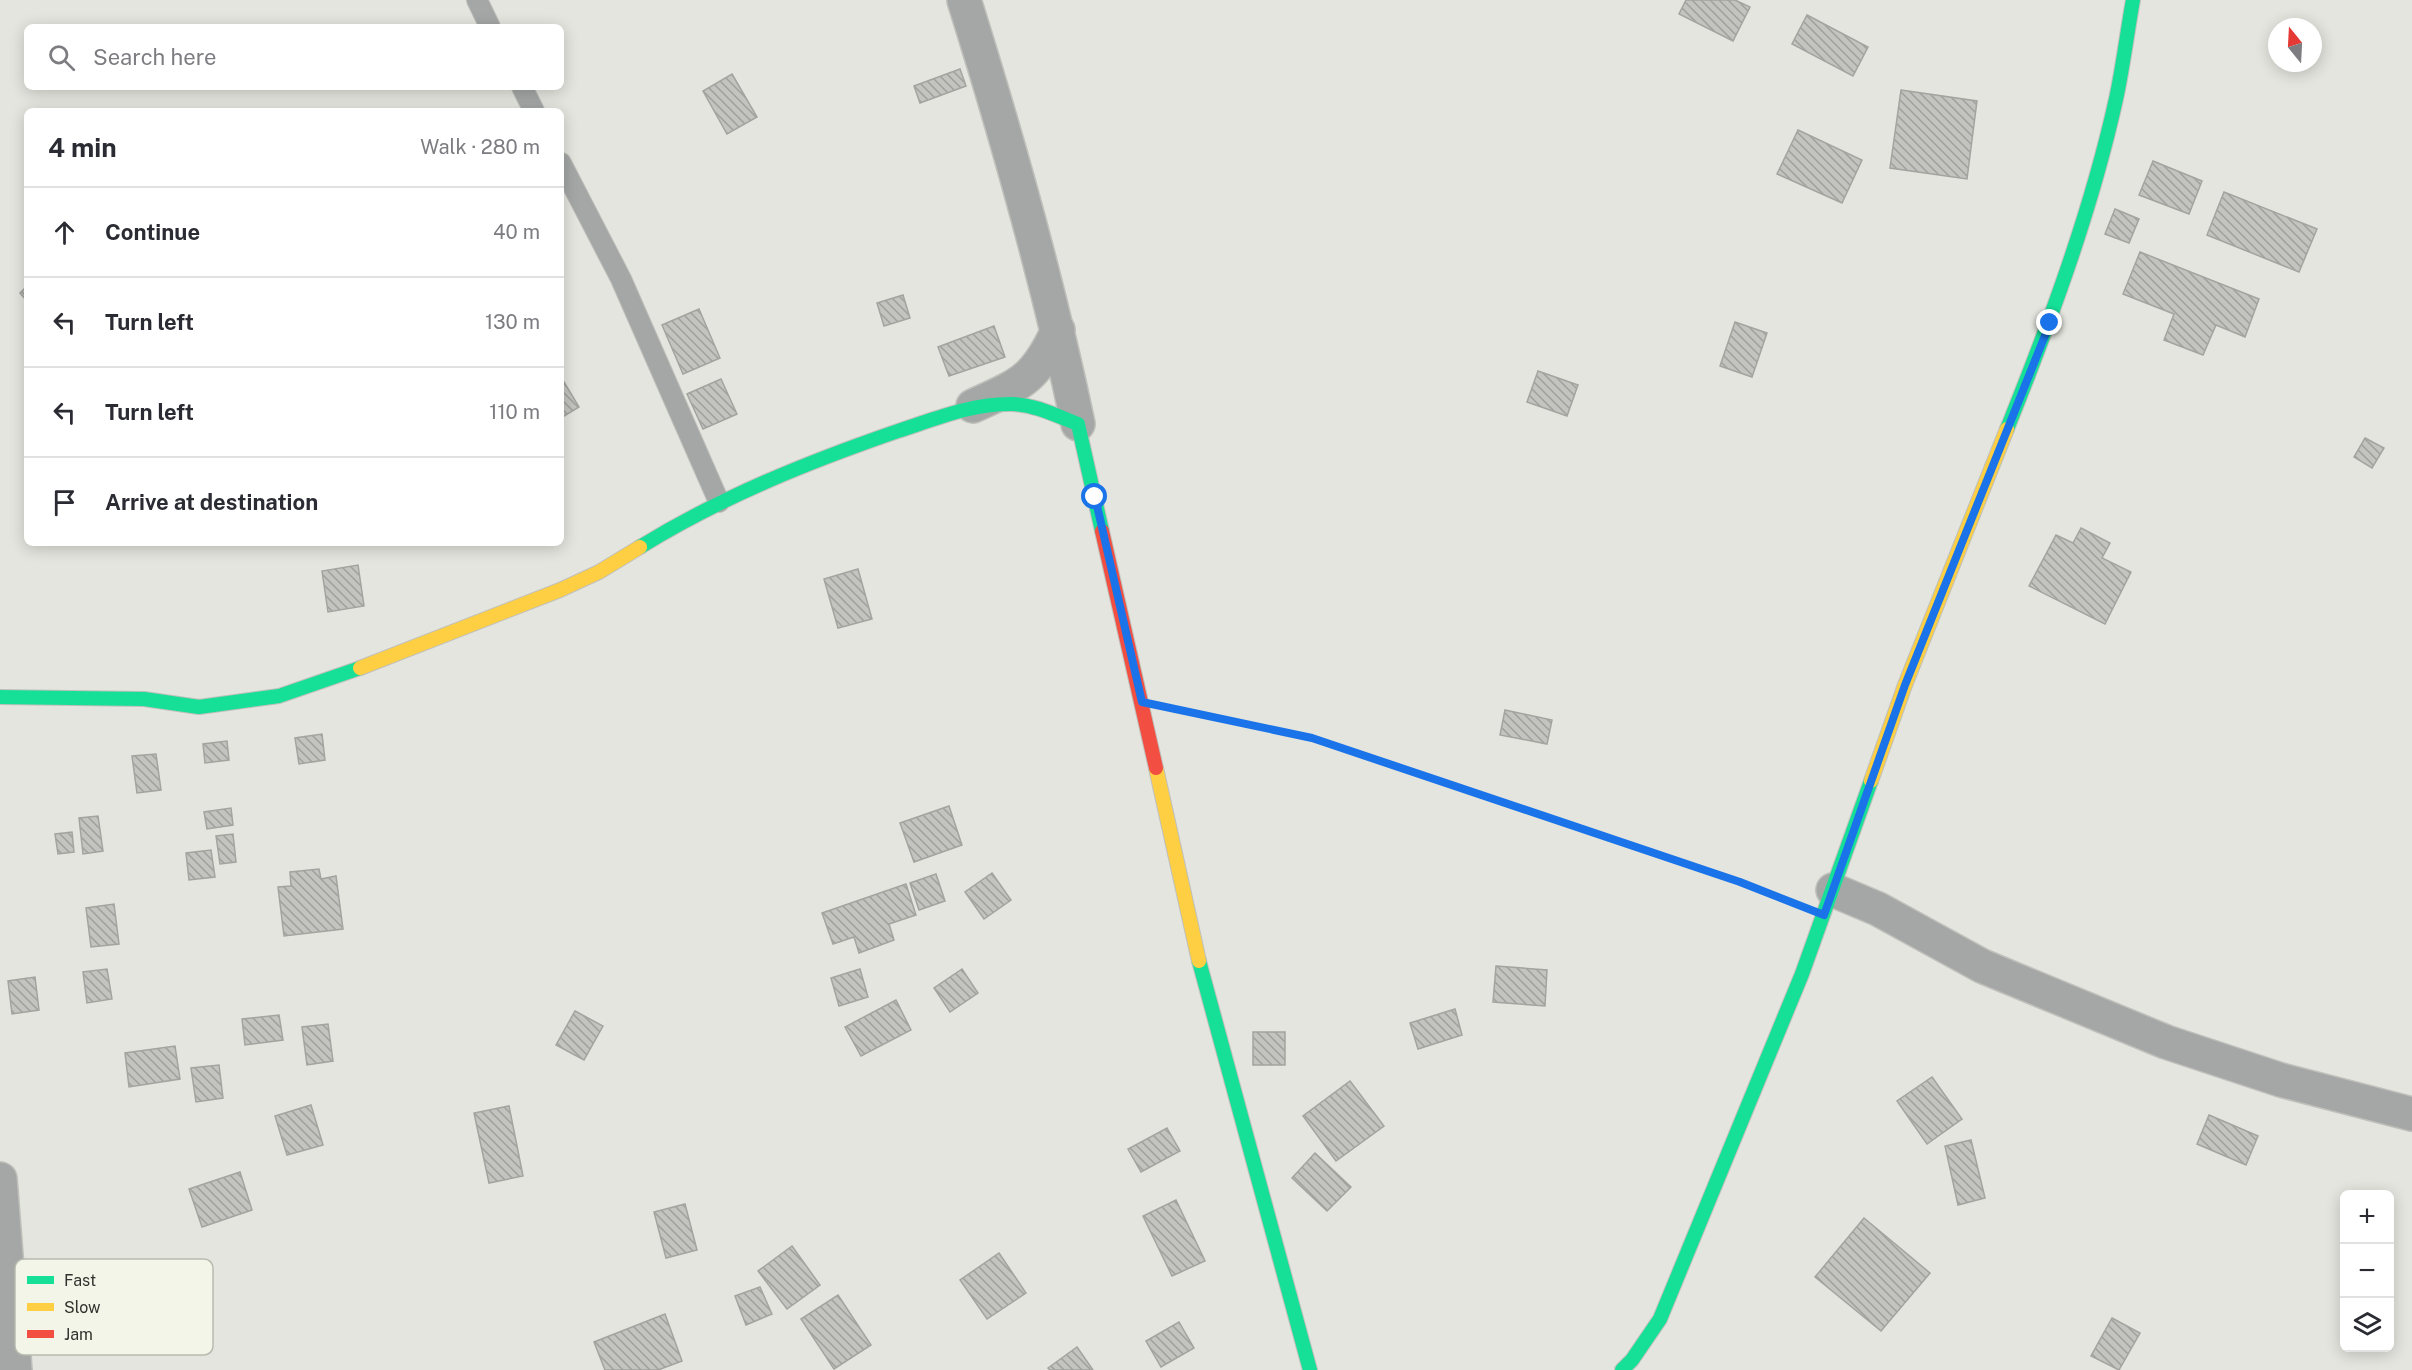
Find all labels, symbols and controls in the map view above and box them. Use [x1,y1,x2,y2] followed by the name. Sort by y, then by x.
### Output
[2268,18,2322,72] north arrow
[24,24,564,90] search box
[45,41,78,74] icon: search
[93,44,217,70] text: Search here
[48,132,117,163] text: 4 min
[420,135,540,159] text: Walk · 280 m
[48,216,81,249] icon: ahead
[105,219,200,245] text: Continue
[493,220,540,244] text: 40 m
[48,306,81,339] icon: left
[105,309,194,335] text: Turn left
[2036,309,2062,335] route end
[485,310,540,334] text: 130 m
[48,396,81,429] icon: left
[105,399,194,425] text: Turn left
[489,400,540,424] text: 110 m
[1081,483,1107,509] route start
[48,486,81,519] icon: arrive
[105,489,318,515] text: Arrive at destination
[2340,1190,2394,1352] map controls
[2340,1190,2394,1244] button: +
[2340,1244,2394,1298] button: −
[15,1259,213,1355] legend
[64,1271,96,1290] text: Fast
[64,1298,101,1317] text: Slow
[2340,1298,2394,1352] button: layers
[64,1325,93,1344] text: Jam

